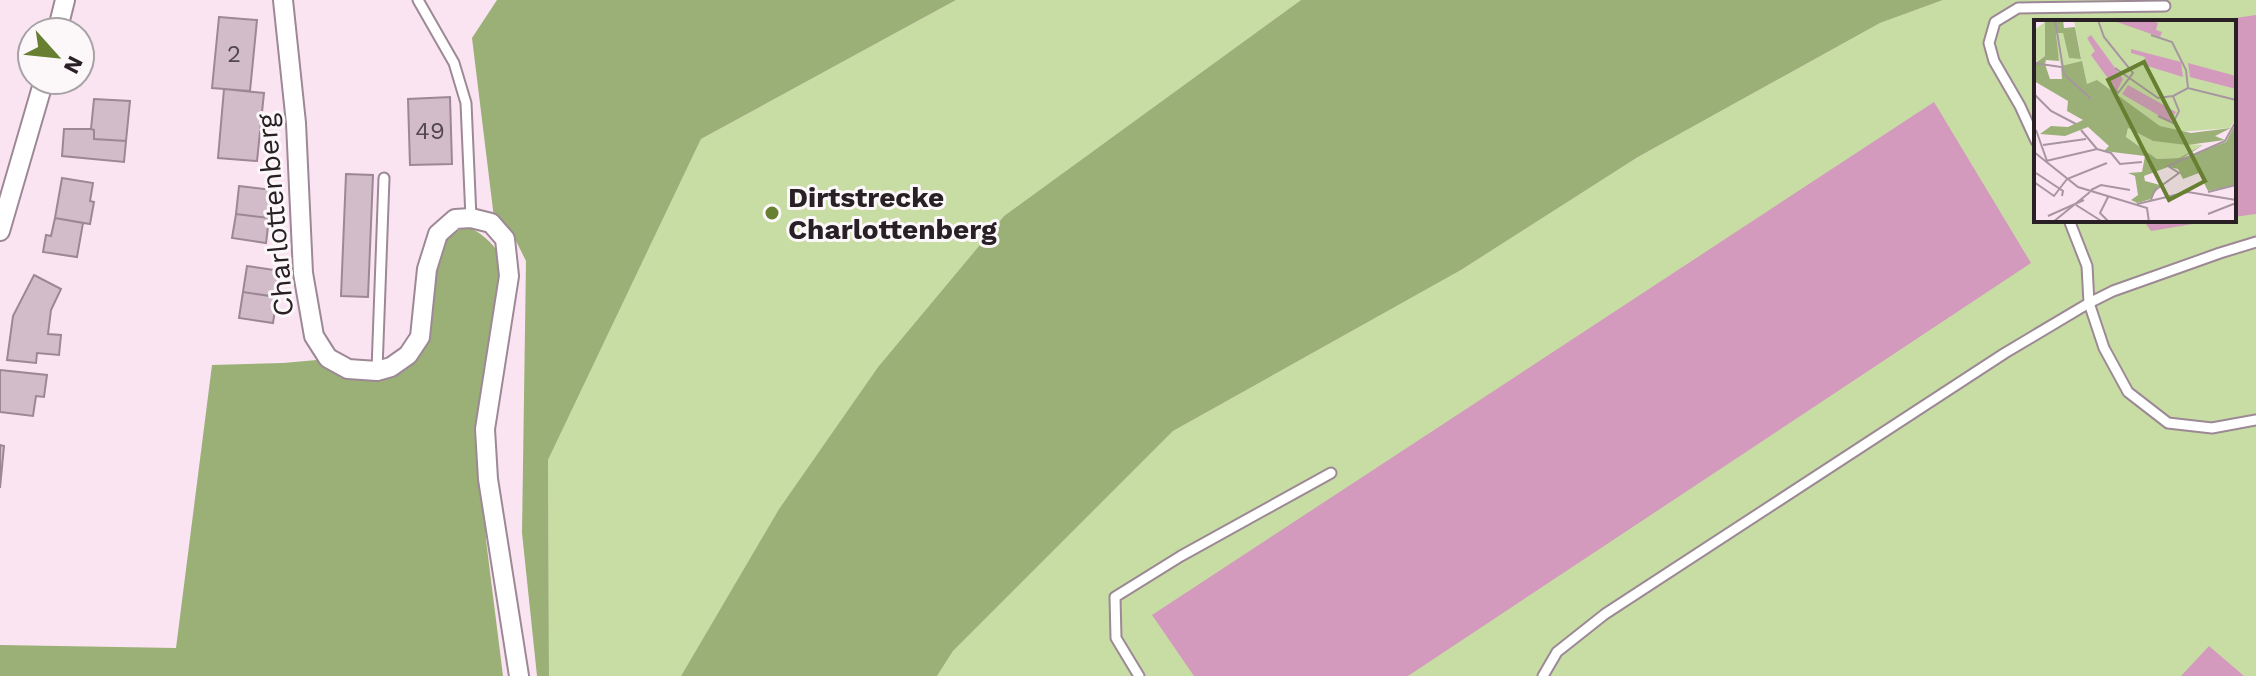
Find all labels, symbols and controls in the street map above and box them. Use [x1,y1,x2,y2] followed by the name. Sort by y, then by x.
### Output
[16,16,96,96] north arrow
[2034,20,2236,222] inset map
[227,40,241,68] house number: 2
[59,52,88,78] text: N
[250,112,300,318] street label: Charlottenberg
[415,117,445,145] house number: 49
[788,181,997,246] place label: Dirtstrecke Charlottenberg
[763,204,781,222] marker: Dirtstrecke Charlottenberg

